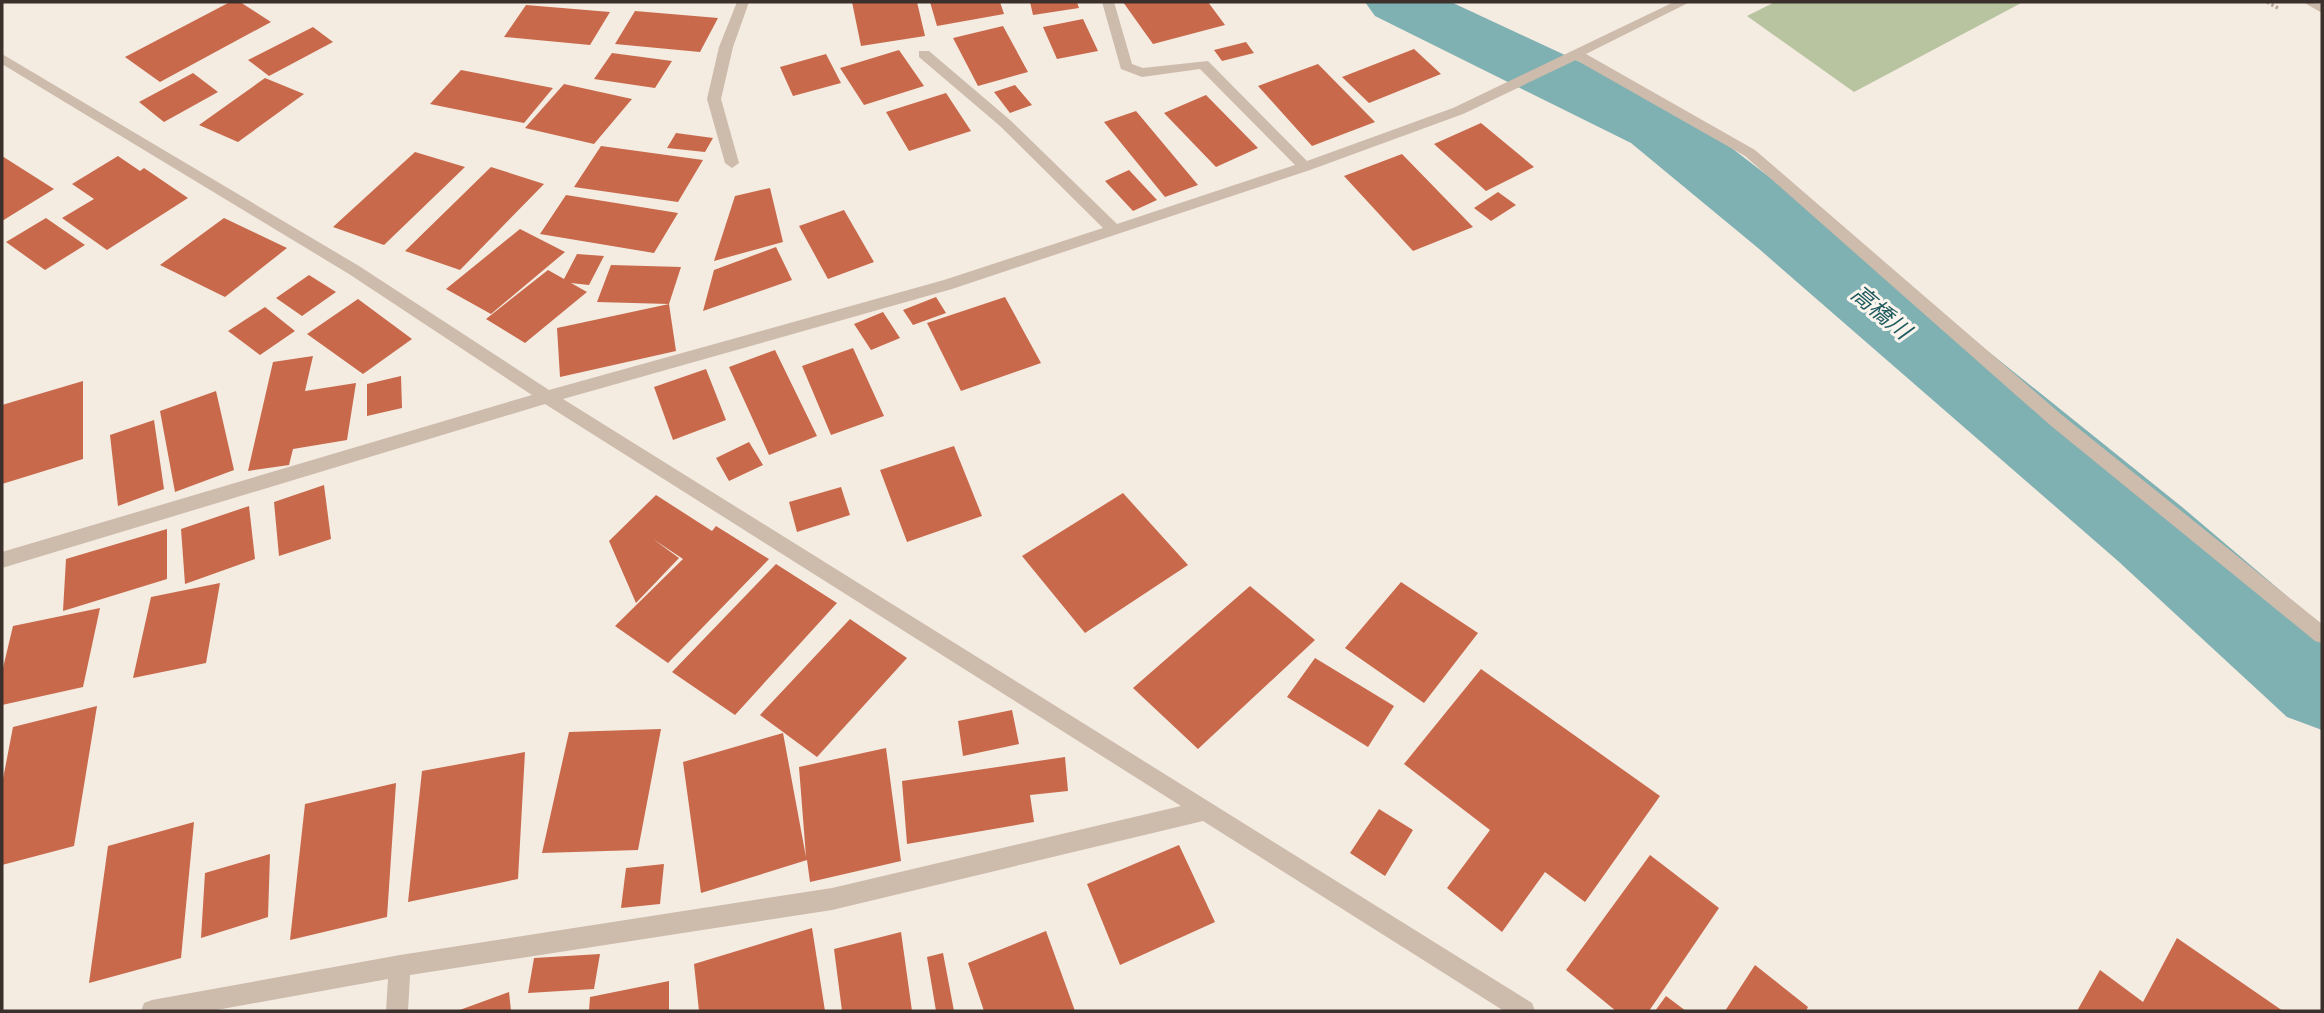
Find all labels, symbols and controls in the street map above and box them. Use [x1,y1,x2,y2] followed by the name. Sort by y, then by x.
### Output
[1846,278,1919,347] water label: 高橋川

